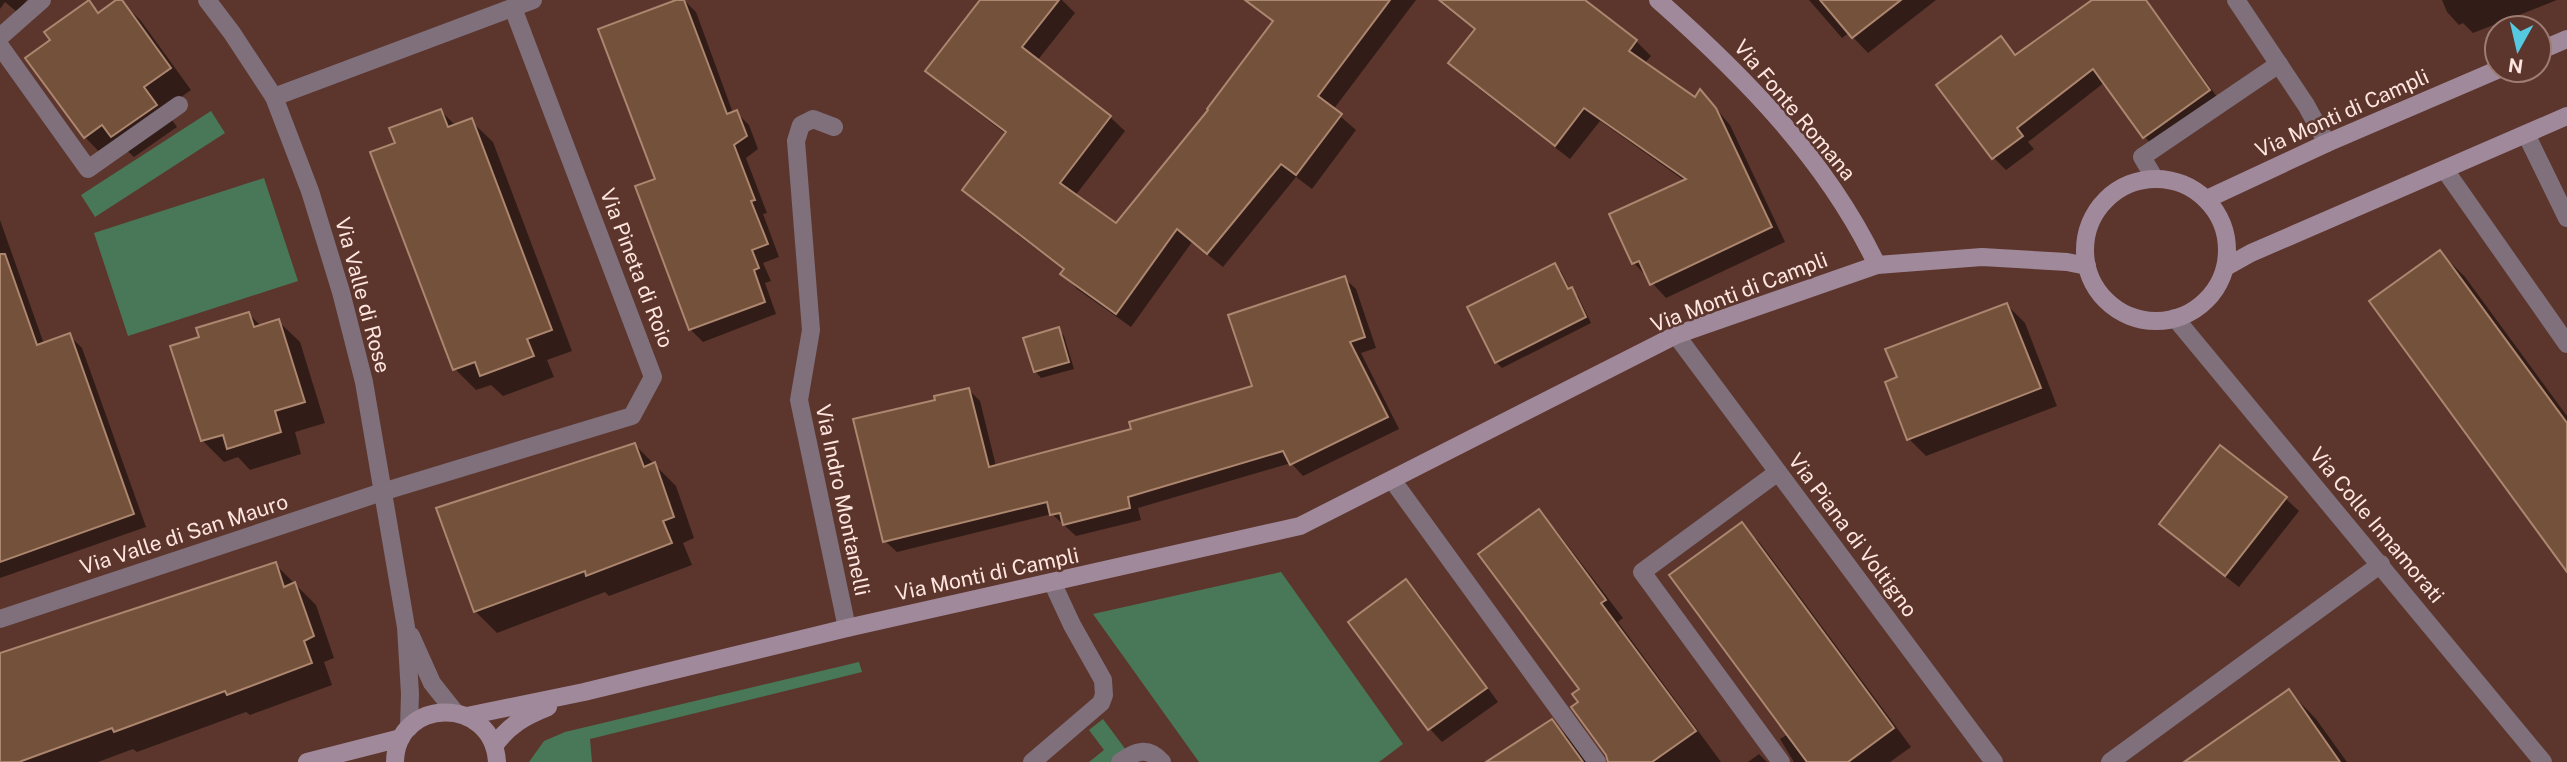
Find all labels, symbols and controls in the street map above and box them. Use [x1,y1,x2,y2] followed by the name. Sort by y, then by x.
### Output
[2483,14,2553,84] north arrow
[1729,35,1861,185] street label: Via Fonte Romana
[2507,54,2525,78] text: N
[2251,63,2433,163] street label: Via Monti di Campli
[595,185,679,351] street label: Via Pineta di Roio
[330,214,396,376] street label: Via Valle di Rose
[1647,247,1831,337] street label: Via Monti di Campli
[811,402,875,598] street label: Via Indro Montanelli
[2305,442,2449,608] street label: Via Colle Innamorati
[1783,448,1923,622] street label: Via Piana di Voltigno
[77,489,291,579] street label: Via Valle di San Mauro
[893,542,1081,606] street label: Via Monti di Campli

